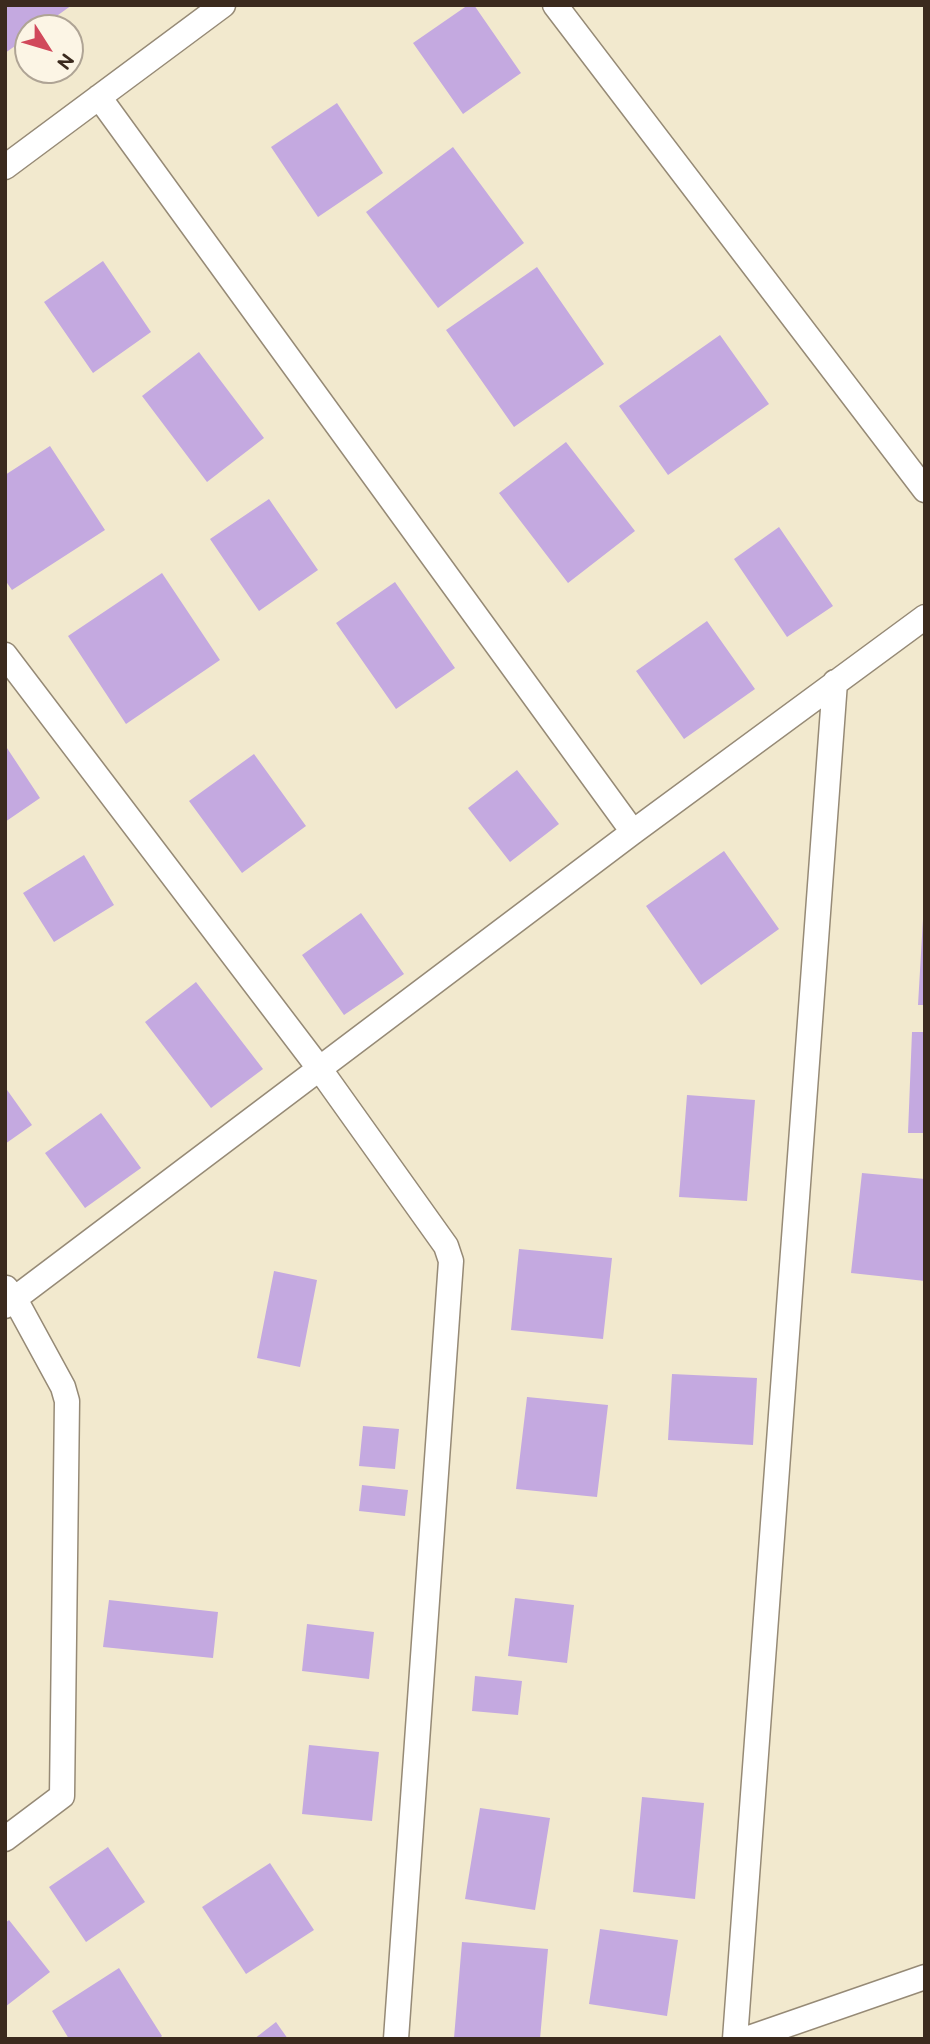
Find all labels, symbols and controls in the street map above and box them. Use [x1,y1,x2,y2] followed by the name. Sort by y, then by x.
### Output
[14,14,84,84] north arrow
[51,48,78,73] text: N

